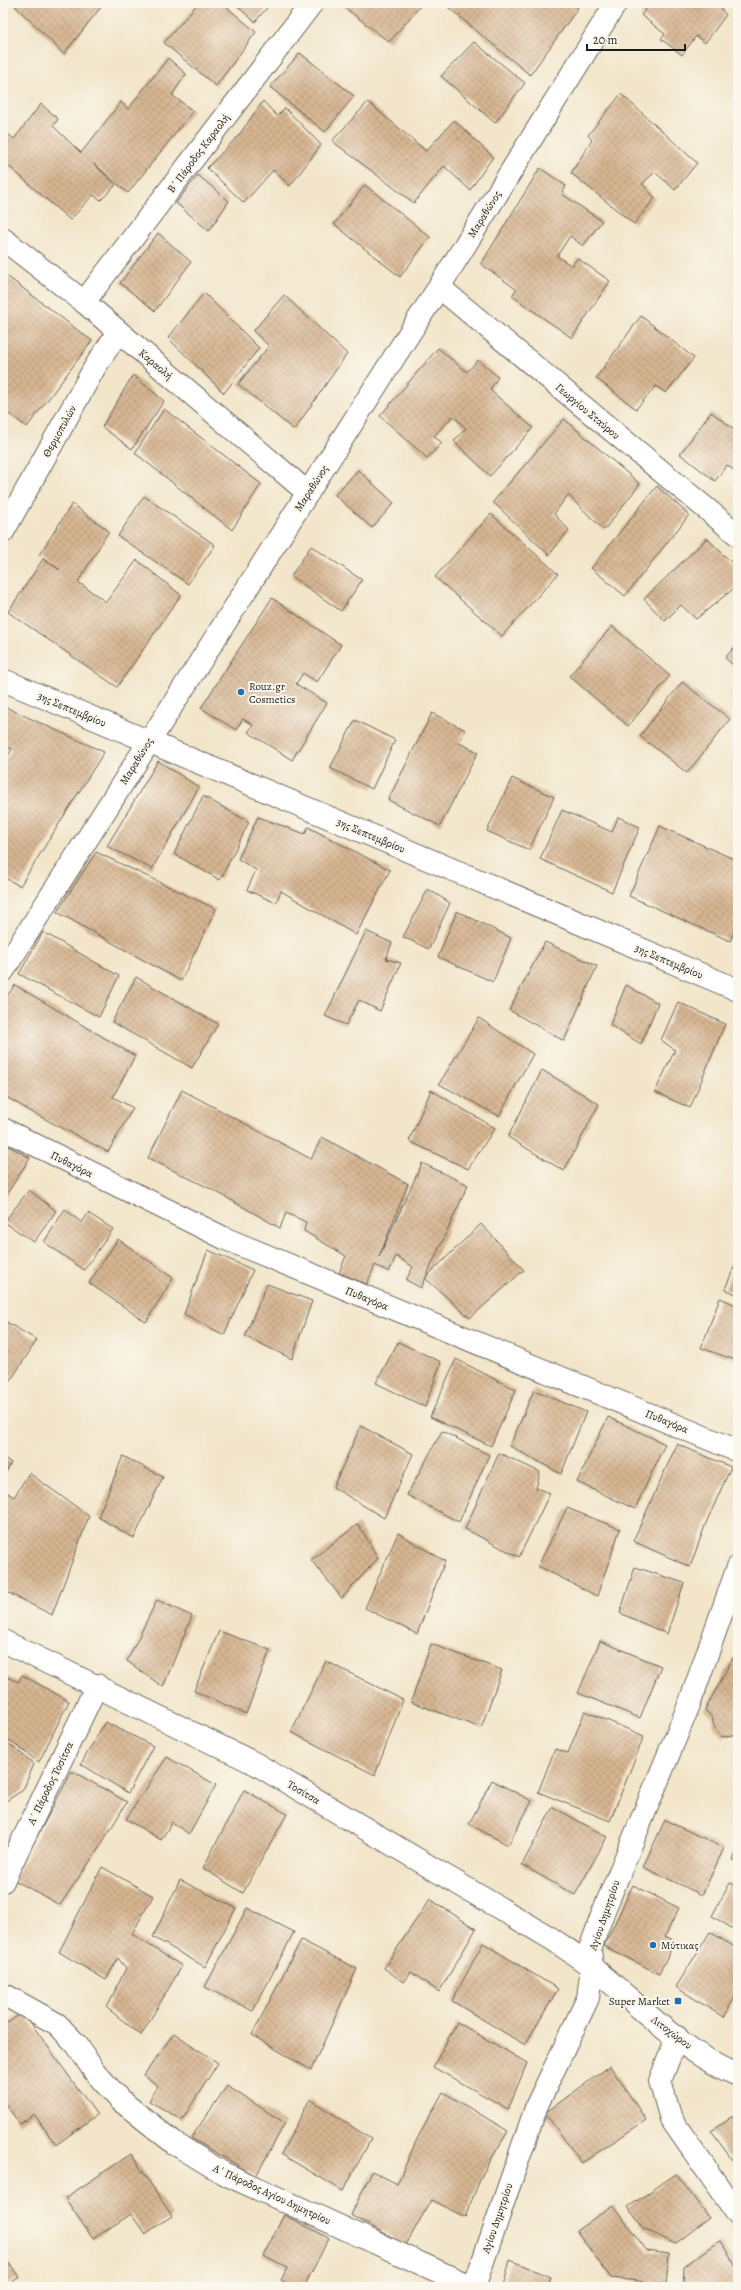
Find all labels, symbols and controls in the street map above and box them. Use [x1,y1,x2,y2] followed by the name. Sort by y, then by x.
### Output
[587,26,685,52] scale bar
[593,32,617,48] text: 20 m
[164,111,233,196] street label: Β΄ Πάροδος Καραολή
[464,188,505,241] street label: Μαραθώνος
[135,346,176,383] street label: Καραολή
[552,380,623,443] street label: Γεωργίου Σταύρου
[39,402,80,460] street label: Θερμοπυλών
[291,462,332,514] street label: Μαραθώνος
[249,679,295,707] place label: Rouz.gr Cosmetics
[236,687,246,697] marker: Rouz.gr Cosmetics
[35,688,108,731] street label: 3ης Σεπτεμβρίου
[116,735,157,788] street label: Μαραθώνος
[334,814,407,857] street label: 3ης Σεπτεμβρίου
[632,940,705,983] street label: 3ης Σεπτεμβρίου
[48,1148,96,1181] street label: Πυθαγόρα
[343,1283,391,1314] street label: Πυθαγόρα
[643,1406,691,1437] street label: Πυθαγόρα
[23,1739,77,1828] street label: Α΄ Πάροδος Τοσίτσα
[284,1777,323,1808] street label: Τοσίτσα
[585,1878,624,1953] street label: Αγίου Δημητρίου
[661,1938,699,1953] place label: Μύτικας
[648,1940,658,1950] marker: Μύτικας
[609,1994,670,2009] place label: Super Market
[673,1996,683,2006] marker: Super Market
[647,2011,695,2053] street label: Λιτοχώρου
[210,2160,333,2228] street label: Α΄ Πάροδος Αγίου Δημητρίου
[478,2181,517,2256] street label: Αγίου Δημητρίου

